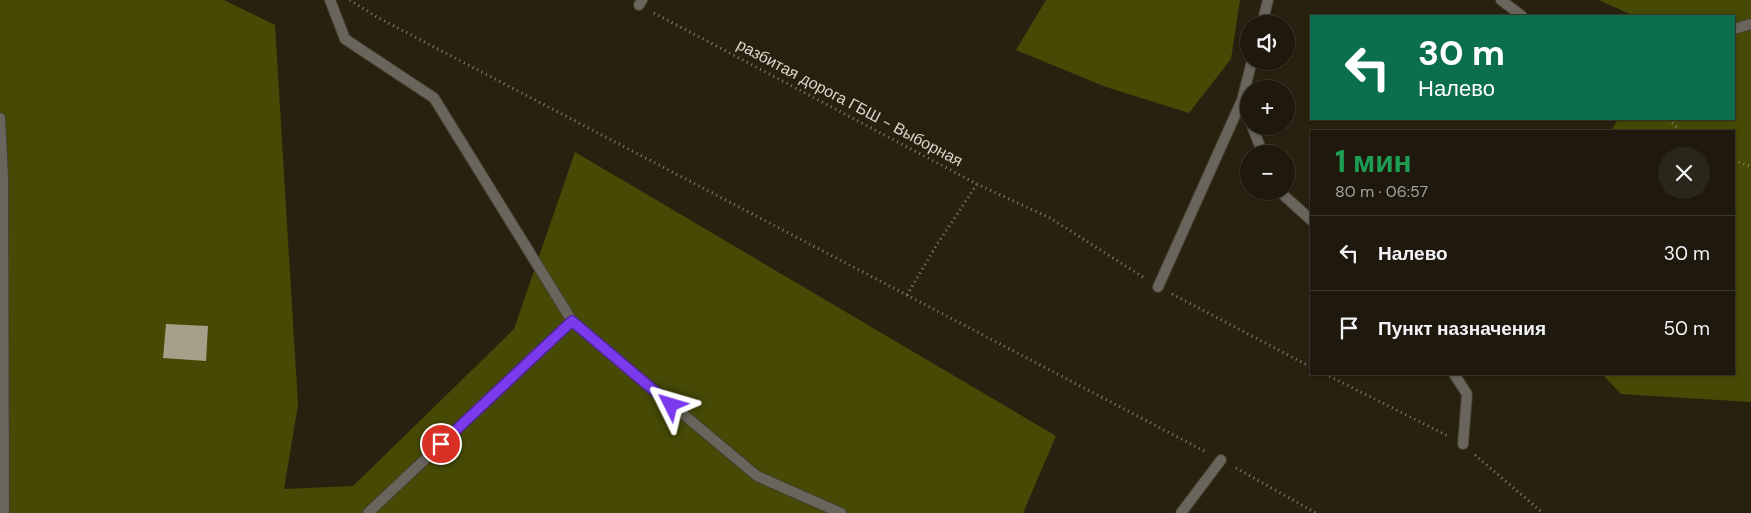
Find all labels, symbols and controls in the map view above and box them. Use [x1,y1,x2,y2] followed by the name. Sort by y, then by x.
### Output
[1240,15,1295,200] map controls
[1240,15,1295,70] button: sound
[1418,30,1505,76] text: 30 m
[733,34,966,171] street label: разбитая дорога ГБШ - Выборная
[1335,35,1400,100] icon: left
[1418,74,1495,103] text: Налево
[1240,80,1295,135] button: +
[1335,142,1412,181] text: 1 мин
[1240,145,1295,200] button: −
[1658,147,1710,199] button: close
[1335,181,1428,202] text: 80 m · 06:57
[1335,239,1363,267] icon: left
[1378,241,1448,266] text: Налево
[1664,241,1710,266] text: 30 m
[1335,314,1363,342] icon: arrive
[1378,316,1546,341] text: Пункт назначения
[1663,316,1710,341] text: 50 m
[644,378,696,430] position arrow
[420,423,462,465] pin
[427,430,455,458] icon: arrive

